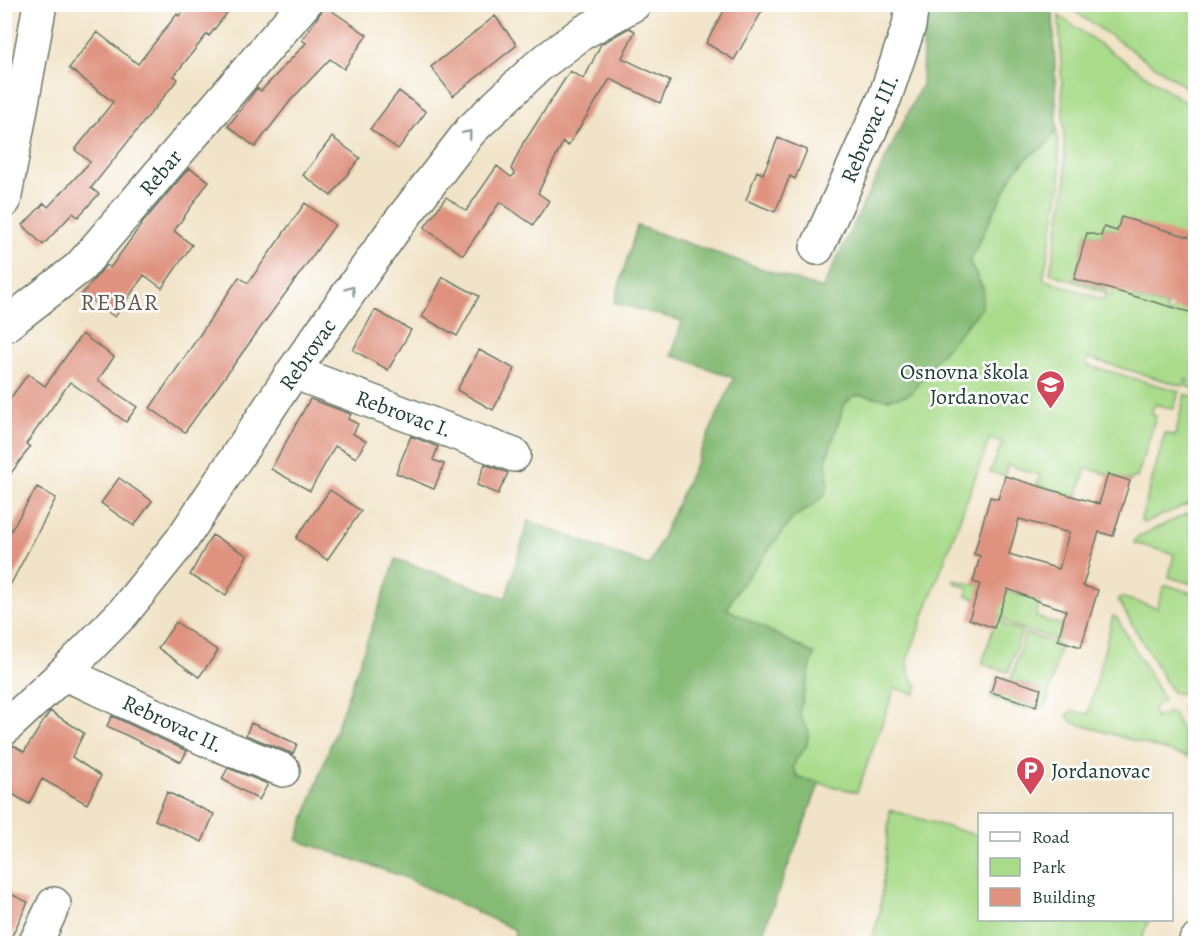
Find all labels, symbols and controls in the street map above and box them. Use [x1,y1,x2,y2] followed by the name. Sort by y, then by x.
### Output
[833,69,906,188] street label: Rebrovac III.
[461,130,472,141] one-way arrow
[132,143,189,202] street label: Rebar
[80,286,160,318] district label: REBAR
[344,286,355,297] one-way arrow
[272,313,344,397] street label: Rebrovac
[900,357,1030,412] place label: Osnovna škola Jordanovac
[1034,368,1066,410] school or university icon: Osnovna škola Jordanovac
[352,383,456,445] street label: Rebrovac I.
[117,688,228,760] street label: Rebrovac II.
[1014,754,1046,796] parking icon: Jordanovac
[1051,756,1150,786] place label: Jordanovac
[978,813,1173,921] legend
[1032,825,1070,849] text: Road
[1032,855,1066,879] text: Park
[1032,885,1096,909] text: Building

